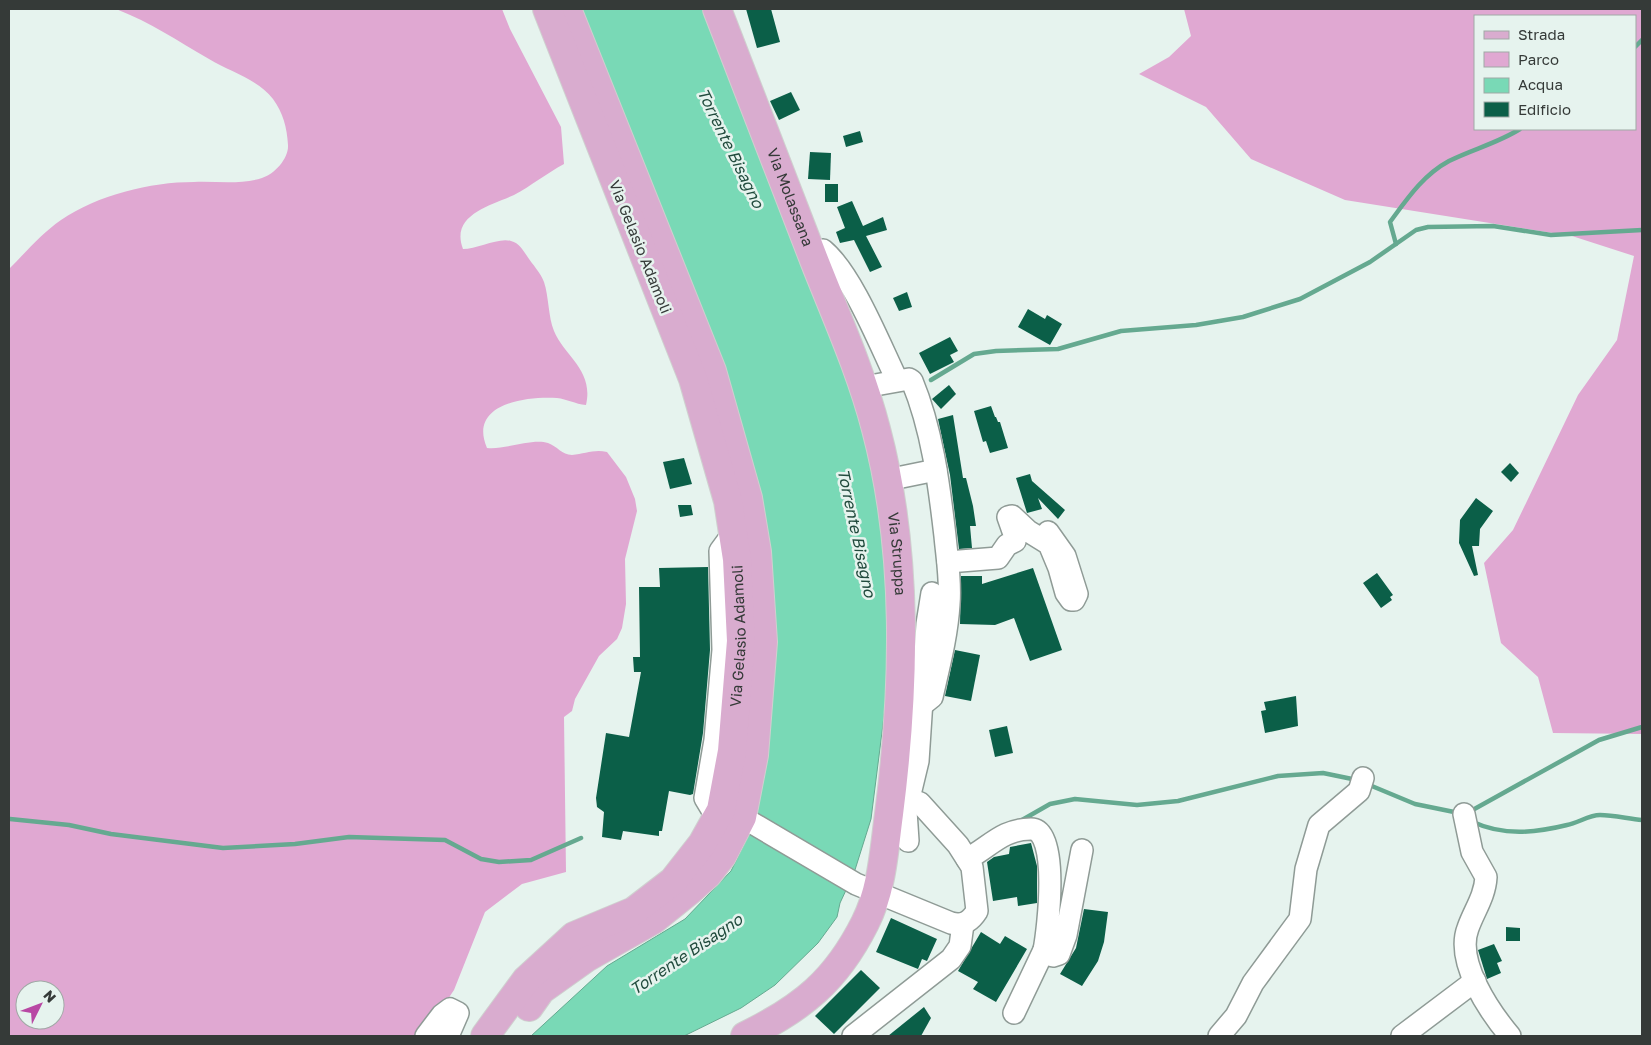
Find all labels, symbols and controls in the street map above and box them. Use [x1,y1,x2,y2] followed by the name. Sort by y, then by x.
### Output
[1474,15,1636,130] legend
[1518,25,1565,43] text: Strada
[1518,50,1559,68] text: Parco
[1518,75,1563,93] text: Acqua
[693,85,769,212] water label: Torrente Bisagno
[1518,100,1571,118] text: Edificio
[764,145,818,249] street label: Via Molassana
[606,177,676,316] street label: Via Gelasio Adamoli
[834,467,881,600] water label: Torrente Bisagno
[885,511,910,596] street label: Via Struppa
[726,565,749,708] street label: Via Gelasio Adamoli
[626,908,747,999] water label: Torrente Bisagno
[15,980,65,1030] north arrow
[40,986,60,1006] text: N

